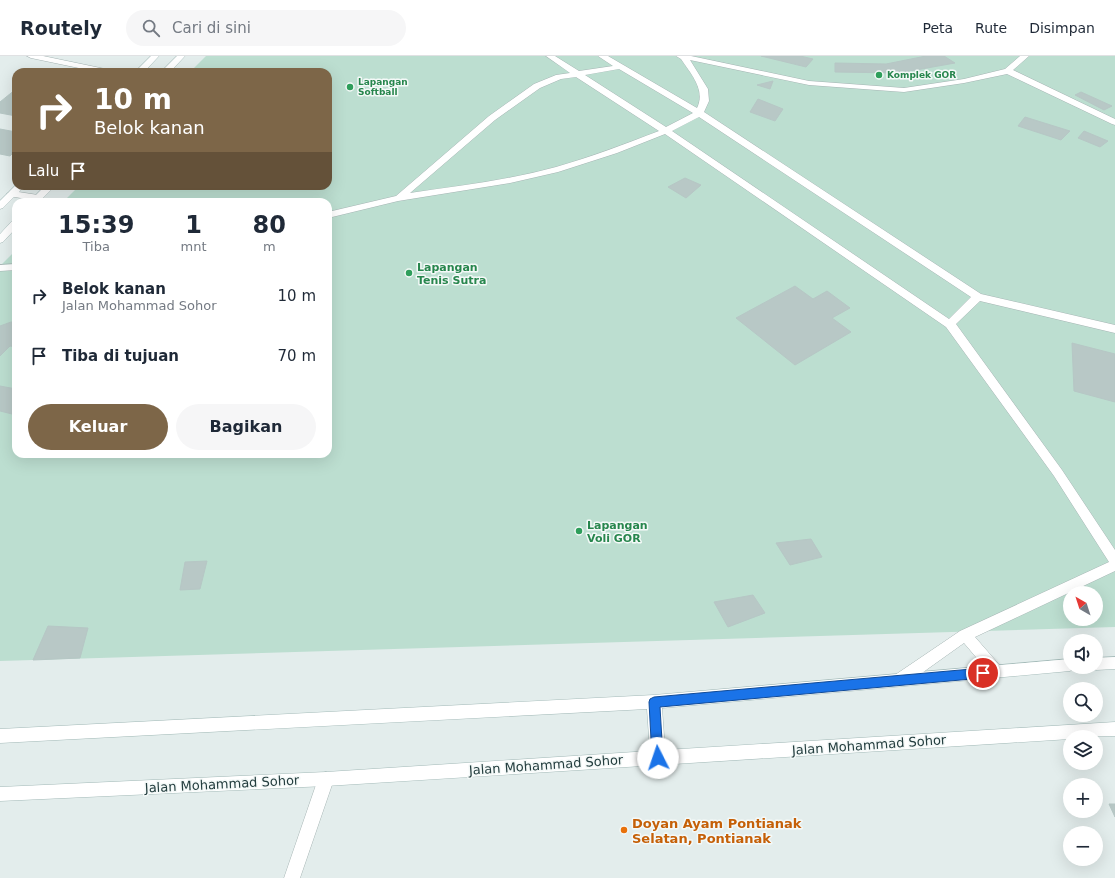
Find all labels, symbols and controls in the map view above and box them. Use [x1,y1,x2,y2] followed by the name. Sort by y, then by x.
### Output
[126,10,406,46] search box
[20,17,102,39] text: Routely
[140,17,162,39] icon: search
[172,19,251,37] text: Cari di sini
[922,20,953,36] text: Peta
[975,20,1007,36] text: Rute
[1029,20,1095,36] text: Disimpan
[874,70,884,80] marker: Komplek GOR
[887,70,956,80] place label: Komplek GOR
[358,77,408,97] place label: Lapangan Softball
[345,82,355,92] marker: Lapangan Softball
[94,83,172,116] text: 10 m
[28,84,80,136] icon: right
[94,117,205,138] text: Belok kanan
[67,160,89,182] icon: arrive
[28,162,59,180] text: Lalu
[58,211,134,239] text: 15:39
[185,211,202,239] text: 1
[253,211,286,239] text: 80
[83,239,110,254] text: Tiba
[181,239,207,254] text: mnt
[263,239,276,254] text: m
[417,261,486,287] place label: Lapangan Tenis Sutra
[404,268,414,278] marker: Lapangan Tenis Sutra
[62,280,166,298] text: Belok kanan
[28,285,50,307] icon: right
[278,287,316,305] text: 10 m
[62,298,217,313] text: Jalan Mohammad Sohor
[28,345,50,367] icon: arrive
[62,347,179,365] text: Tiba di tujuan
[278,347,316,365] text: 70 m
[28,404,168,450] button: Keluar
[176,404,316,450] button: Bagikan
[587,519,648,545] place label: Lapangan Voli GOR
[574,526,584,536] marker: Lapangan Voli GOR
[1063,586,1103,626] north arrow
[1063,586,1103,866] map controls
[1063,634,1103,674] button: sound
[966,656,1000,690] pin
[972,662,994,684] icon: arrive
[1063,682,1103,722] button: search
[1063,730,1103,770] button: layers
[790,732,947,758] street label: Jalan Mohammad Sohor
[637,737,679,779] position arrow
[467,752,624,778] street label: Jalan Mohammad Sohor
[143,772,300,796] street label: Jalan Mohammad Sohor
[1063,778,1103,818] button: +
[632,816,802,846] place label: Doyan Ayam Pontianak Selatan, Pontianak
[619,825,629,835] marker: Doyan Ayam Pontianak Selatan, Pontianak
[1063,826,1103,866] button: −

